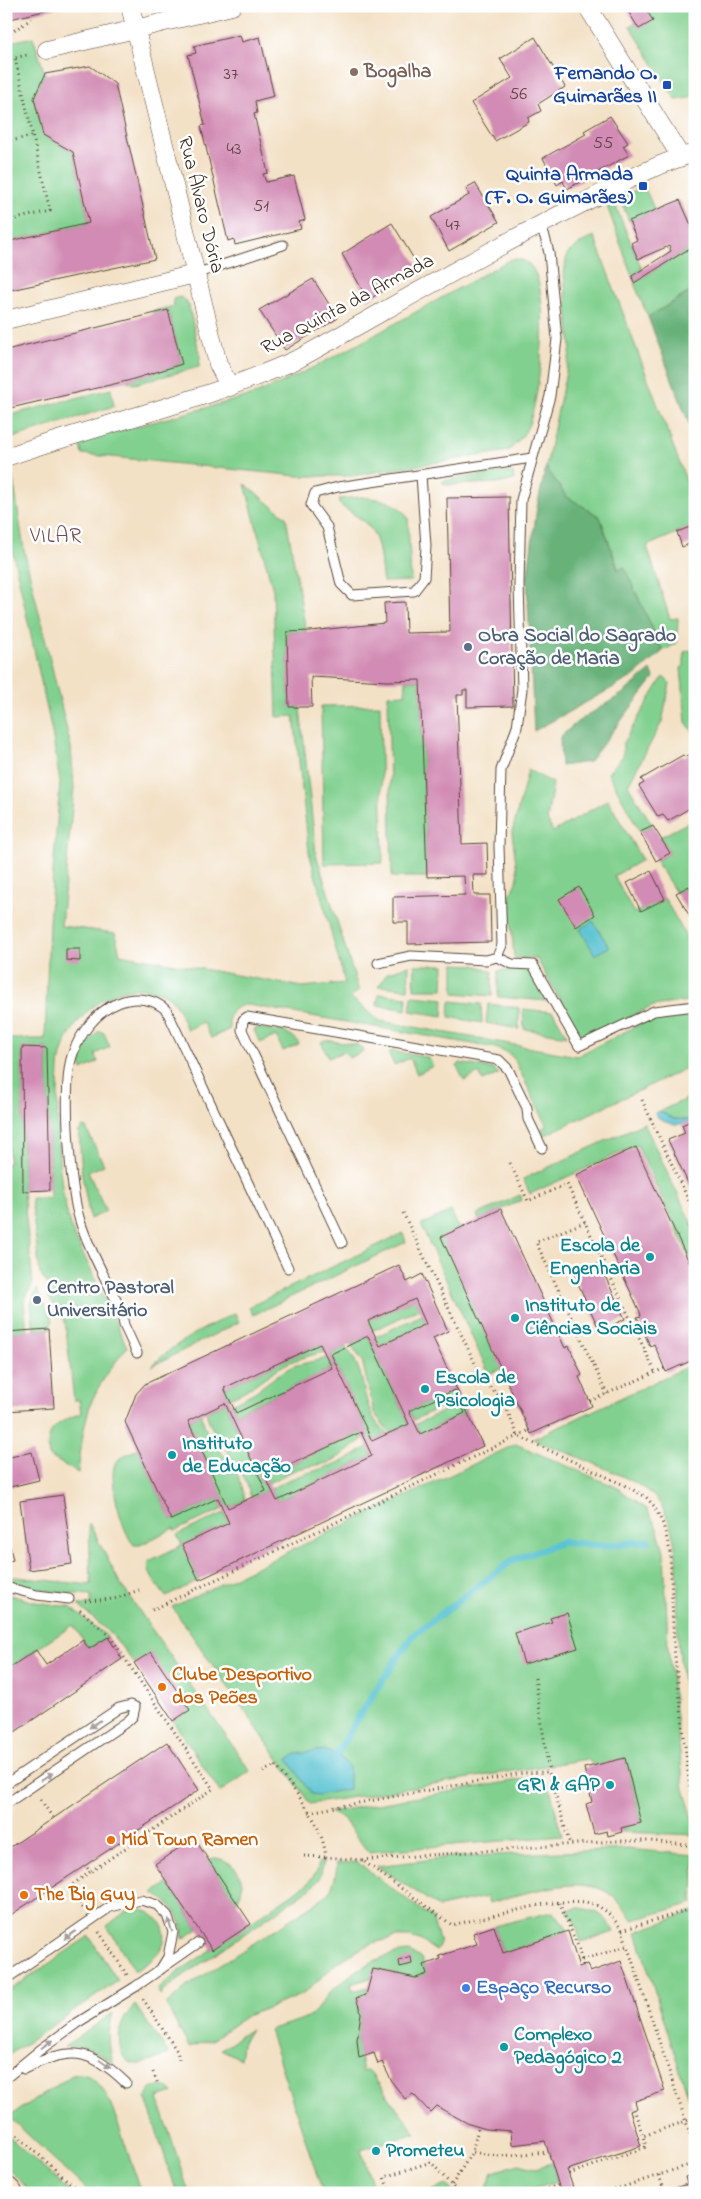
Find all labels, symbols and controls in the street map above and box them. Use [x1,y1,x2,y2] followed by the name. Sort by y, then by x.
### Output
[363,58,432,88] place label: Bogalha
[553,60,657,112] place label: Fernando O. Guimarães II
[224,62,239,88] house number: 37
[348,66,360,78] marker: Bogalha
[661,79,673,91] marker: Fernando O. Guimarães II
[509,82,527,108] house number: 56
[593,131,613,157] house number: 55
[169,134,231,276] street label: Rua Álvaro Dória
[227,137,241,163] house number: 43
[485,161,633,213] place label: Quinta Armada (F. O. Guimarães)
[637,180,649,192] marker: Quinta Armada (F. O. Guimarães)
[253,194,269,220] house number: 51
[446,213,461,239] house number: 47
[256,247,440,363] street label: Rua Quinta da Armada
[29,522,82,552] district label: VILAR
[478,622,677,674] place label: Obra Social do Sagrado Coração de Maria
[462,641,474,653] marker: Obra Social do Sagrado Coração de Maria
[549,1232,641,1285] place label: Escola de Engenharia
[644,1251,656,1263] marker: Escola de Engenharia
[47,1274,174,1326] place label: Centro Pastoral Universitário
[525,1292,657,1344] place label: Instituto de Ciências Sociais
[31,1294,43,1306] marker: Centro Pastoral Universitário
[509,1312,521,1324] marker: Instituto de Ciências Sociais
[435,1364,516,1417] place label: Escola de Psicologia
[419,1383,431,1395] marker: Escola de Psicologia
[182,1430,291,1482] place label: Instituto de Educação
[166,1449,178,1461] marker: Instituto de Educação
[172,1661,312,1713] place label: Clube Desportivo dos Peões
[156,1681,168,1693] marker: Clube Desportivo dos Peões
[88,1719,101,1729] one-way arrow
[517,1771,601,1800] place label: GRI & GAP
[40,1772,53,1782] one-way arrow
[604,1779,616,1791] marker: GRI & GAP
[121,1826,258,1855] place label: Mid Town Ramen
[105,1834,117,1846] marker: Mid Town Ramen
[34,1881,135,1911] place label: The Big Guy
[18,1889,30,1901] marker: The Big Guy
[166,1917,174,1932] one-way arrow
[63,1930,77,1940] one-way arrow
[476,1974,611,2003] place label: Espaço Recurso
[460,1982,472,1994] marker: Espaço Recurso
[514,2021,622,2074] place label: Complexo Pedagógico 2
[41,2039,54,2049] one-way arrow
[498,2041,510,2053] marker: Complexo Pedagógico 2
[98,2059,111,2069] one-way arrow
[386,2137,465,2166] place label: Prometeu
[370,2145,382,2157] marker: Prometeu

